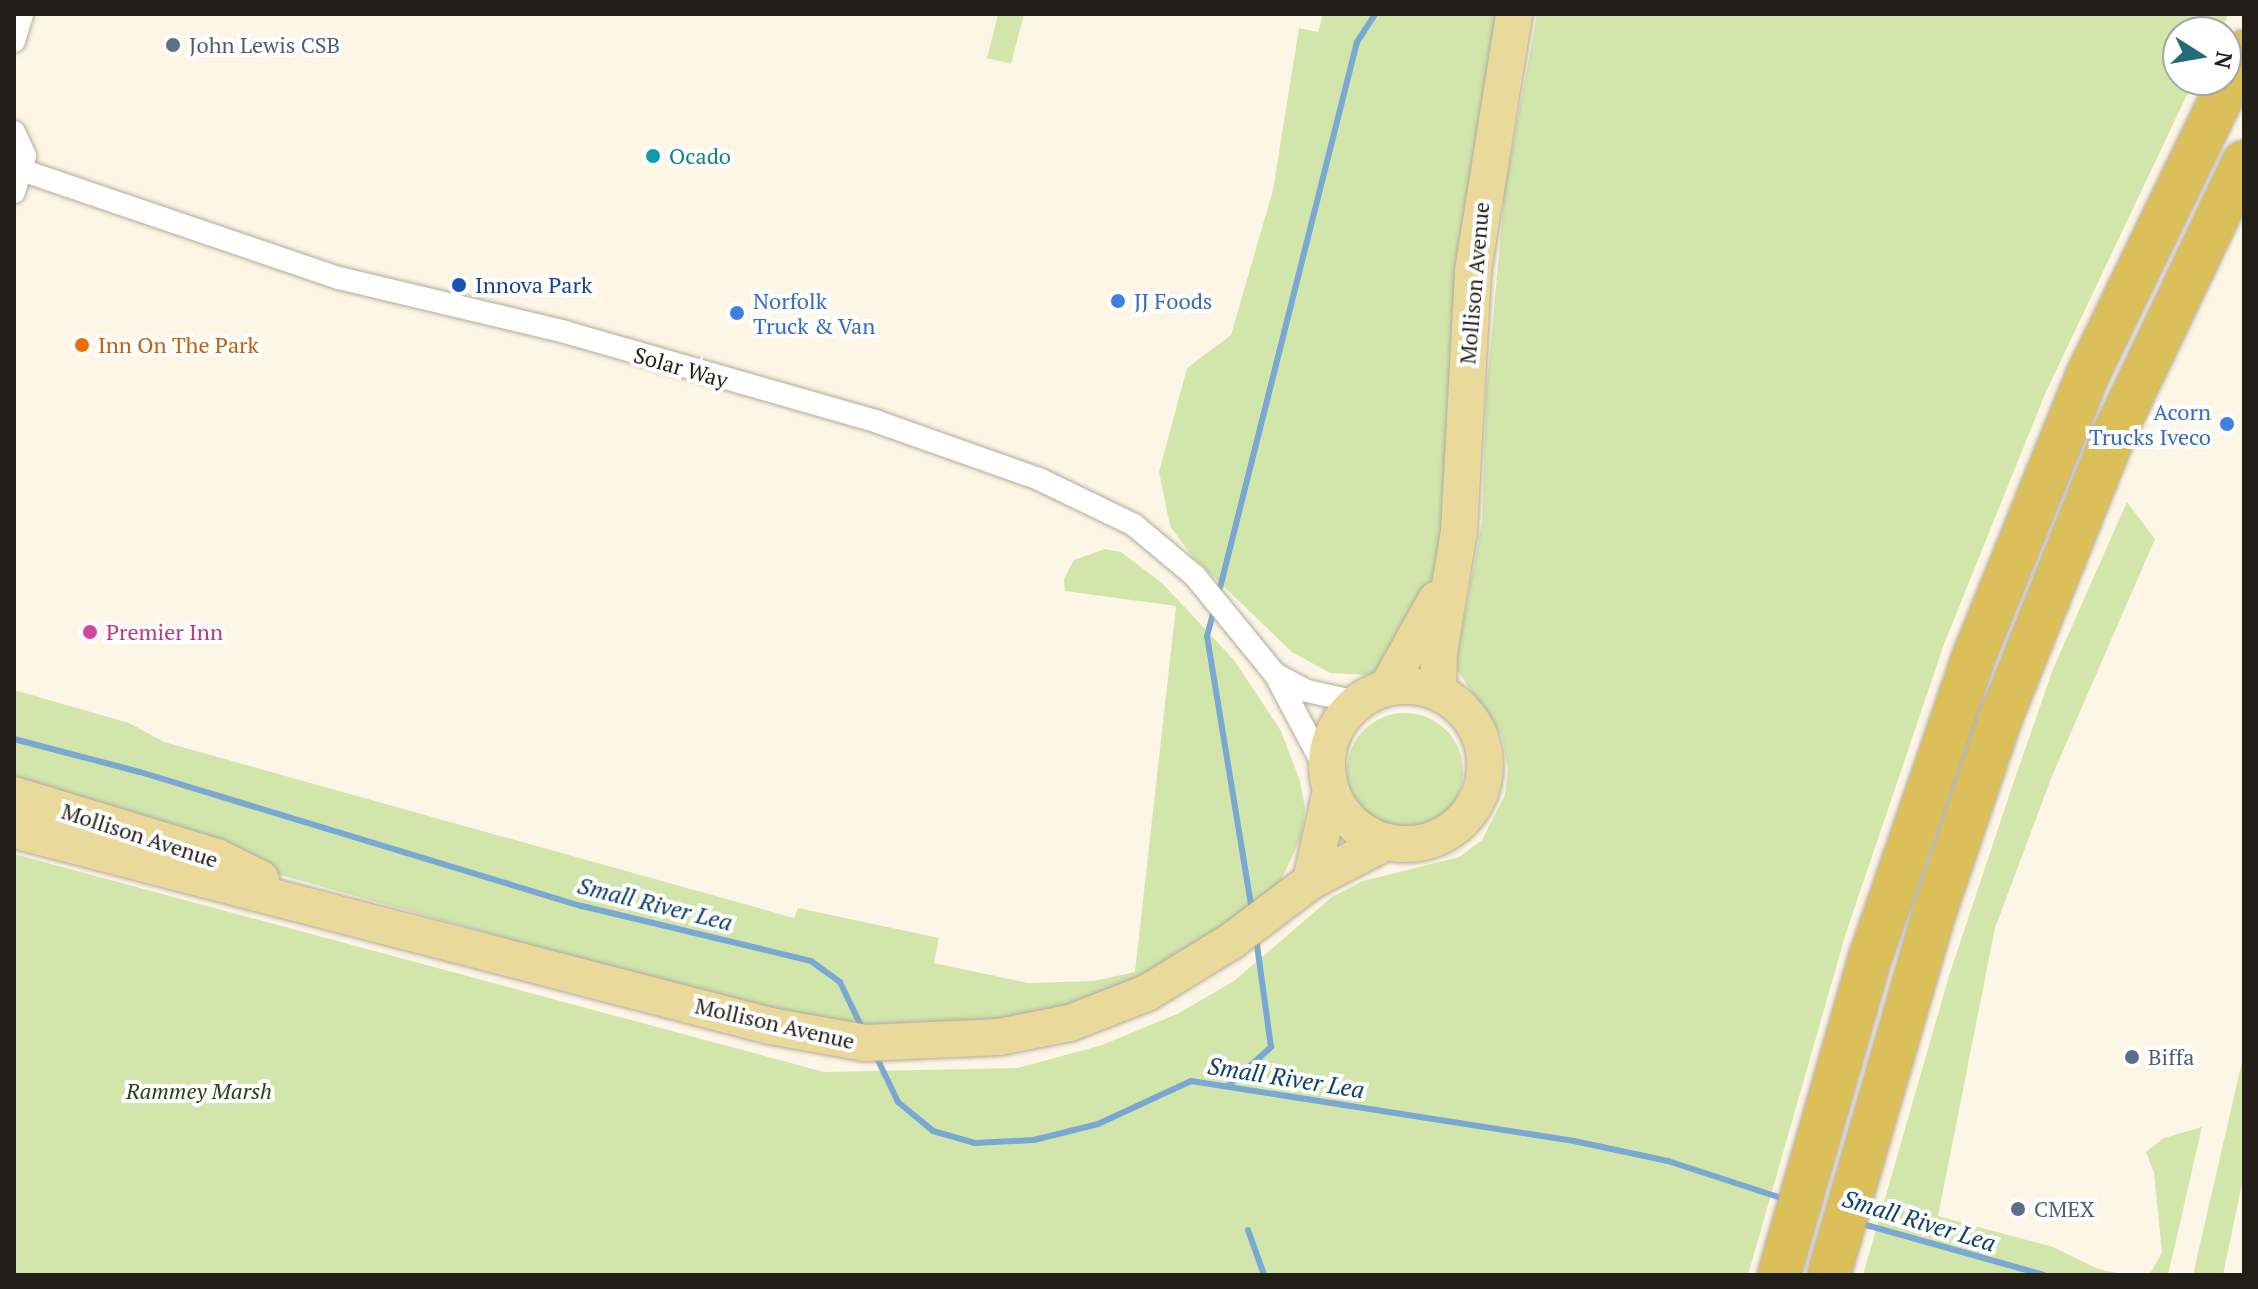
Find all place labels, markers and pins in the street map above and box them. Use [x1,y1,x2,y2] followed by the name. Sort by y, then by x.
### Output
[189,32,340,58] place label: John Lewis CSB
[164,36,182,54] marker: John Lewis CSB
[669,143,731,169] place label: Ocado
[644,147,662,165] marker: Ocado
[475,272,592,298] place label: Innova Park
[450,276,468,294] marker: Innova Park
[753,287,876,338] place label: Norfolk Truck & Van
[1134,288,1212,314] place label: JJ Foods
[1109,292,1127,310] marker: JJ Foods
[728,304,746,322] marker: Norfolk Truck & Van
[98,332,259,358] place label: Inn On The Park
[73,336,91,354] marker: Inn On The Park
[2089,398,2211,450] place label: Acorn Trucks Iveco
[2218,415,2236,433] marker: Acorn Trucks Iveco
[106,619,223,645] place label: Premier Inn
[81,623,99,641] marker: Premier Inn
[2148,1044,2194,1070] place label: Biffa
[2123,1048,2141,1066] marker: Biffa
[2034,1196,2095,1222] place label: CMEX
[2009,1200,2027,1218] marker: CMEX

